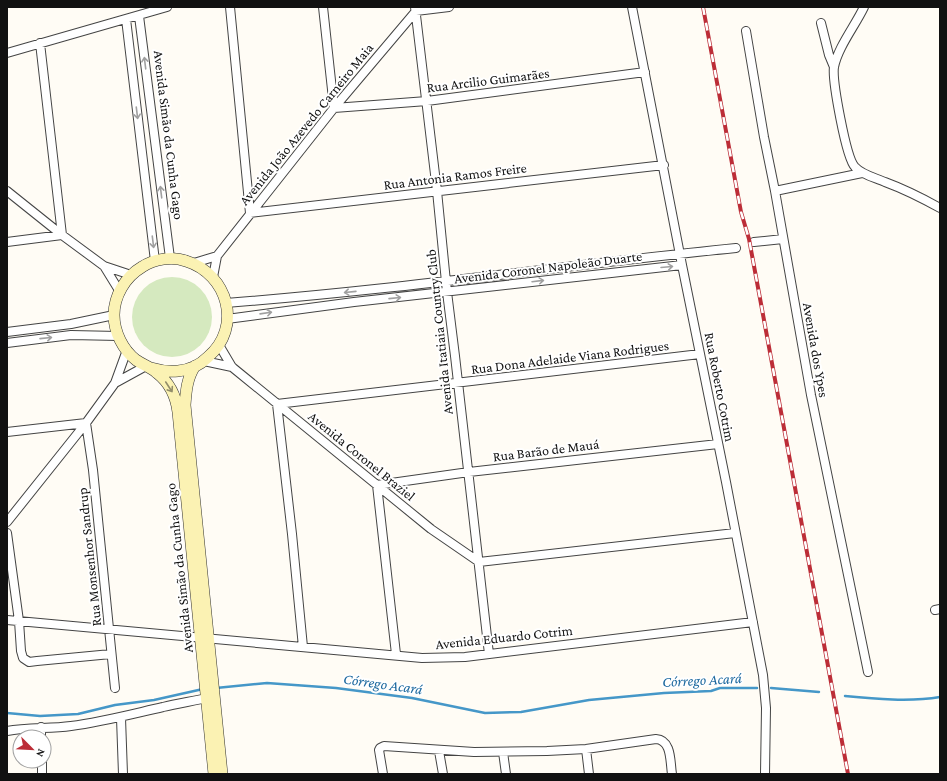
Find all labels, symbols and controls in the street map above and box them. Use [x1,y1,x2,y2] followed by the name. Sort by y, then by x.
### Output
[236,39,377,208] street label: Avenida João Azevedo Carneiro Maia
[151,49,187,221] street label: Avenida Simão da Cunha Gago
[141,57,149,70] one-way arrow
[426,65,550,95] street label: Rua Arcilio Guimarães
[134,106,141,119] one-way arrow
[383,159,527,193] street label: Rua Antonia Ramos Freire
[157,186,165,199] one-way arrow
[149,235,157,248] one-way arrow
[453,248,643,286] street label: Avenida Coronel Napoleão Duarte
[422,249,456,415] street label: Avenida Itatiaia Country Club
[660,263,673,270] one-way arrow
[531,277,544,285] one-way arrow
[344,289,357,296] one-way arrow
[388,294,401,302] one-way arrow
[800,301,832,399] street label: Avenida dos Ypes
[259,309,272,317] one-way arrow
[702,331,738,443] street label: Rua Roberto Cotrim
[39,334,52,342] one-way arrow
[470,337,670,377] street label: Rua Dona Adelaide Viana Rodrigues
[166,381,174,393] one-way arrow
[305,408,419,504] street label: Avenida Coronel Braziel
[492,435,601,464] street label: Rua Barão de Mauá
[162,482,196,654] street label: Avenida Simão da Cunha Gago
[74,487,104,627] street label: Rua Monsenhor Sandrup
[435,622,573,652] street label: Avenida Eduardo Cotrim
[662,670,743,691] water label: Córrego Acará
[342,671,425,699] water label: Córrego Acará
[12,729,52,769] north arrow
[34,747,48,759] text: N

